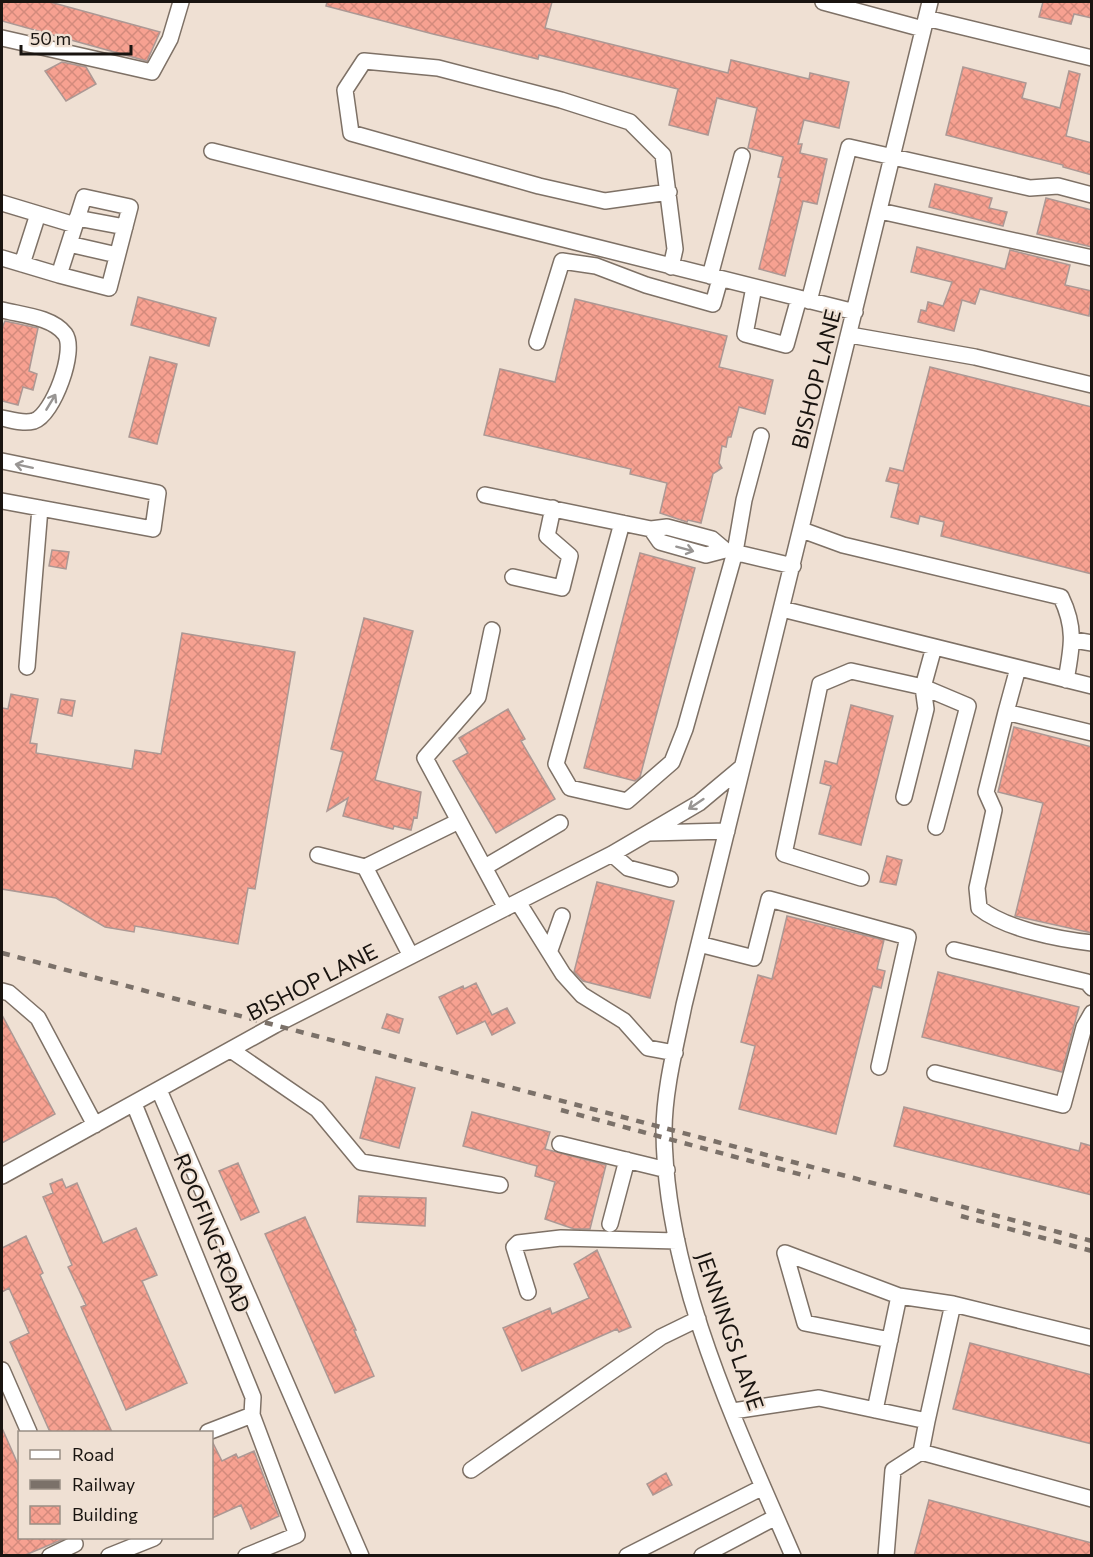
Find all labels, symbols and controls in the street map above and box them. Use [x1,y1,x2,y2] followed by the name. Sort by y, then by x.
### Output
[21,18,130,56] scale bar
[30,27,71,49] text: 50 m
[785,306,846,452] street label: BISHOP LANE
[45,394,57,411] one-way arrow
[14,460,34,471] one-way arrow
[676,544,695,555] one-way arrow
[688,797,705,810] one-way arrow
[242,937,382,1026] street label: BISHOP LANE
[168,1149,257,1316] street label: ROOFING ROAD
[691,1248,770,1414] street label: JENNINGS LANE
[18,1431,213,1539] legend
[72,1443,114,1465] text: Road
[72,1473,135,1495] text: Railway
[72,1503,138,1525] text: Building

